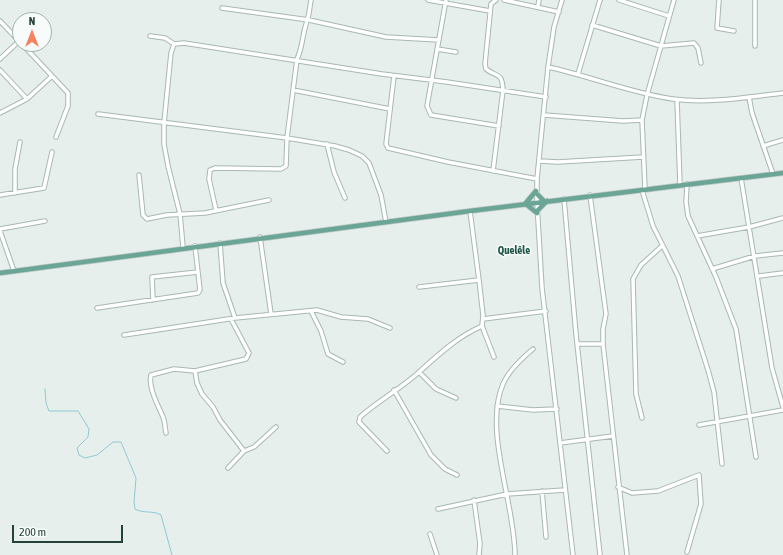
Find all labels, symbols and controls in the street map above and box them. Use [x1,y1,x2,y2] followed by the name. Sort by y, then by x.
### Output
[12,12,52,52] north arrow
[29,15,35,27] text: N
[498,244,530,258] district label: Quelêle
[14,517,125,543] scale bar
[19,525,46,539] text: 200 m

